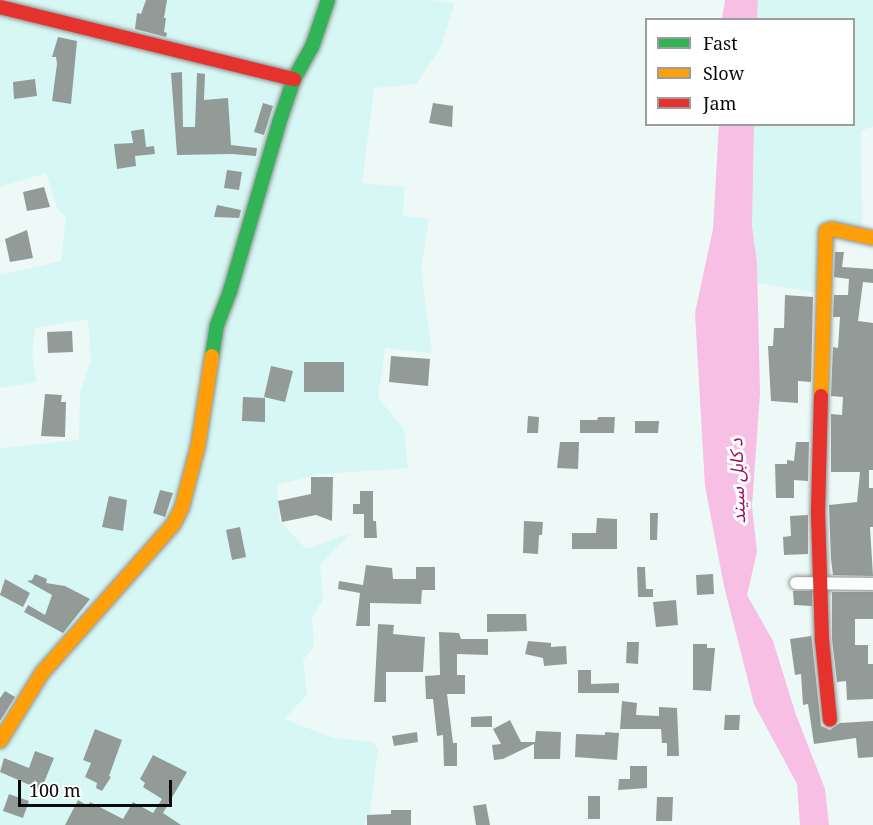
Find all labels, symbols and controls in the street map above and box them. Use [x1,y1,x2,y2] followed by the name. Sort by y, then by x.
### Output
[645,18,855,126] legend
[703,31,738,55] text: Fast
[703,61,744,85] text: Slow
[703,91,737,115] text: Jam
[725,438,749,524] water label: د کابل سيند
[21,768,176,806] scale bar
[29,778,81,802] text: 100 m

